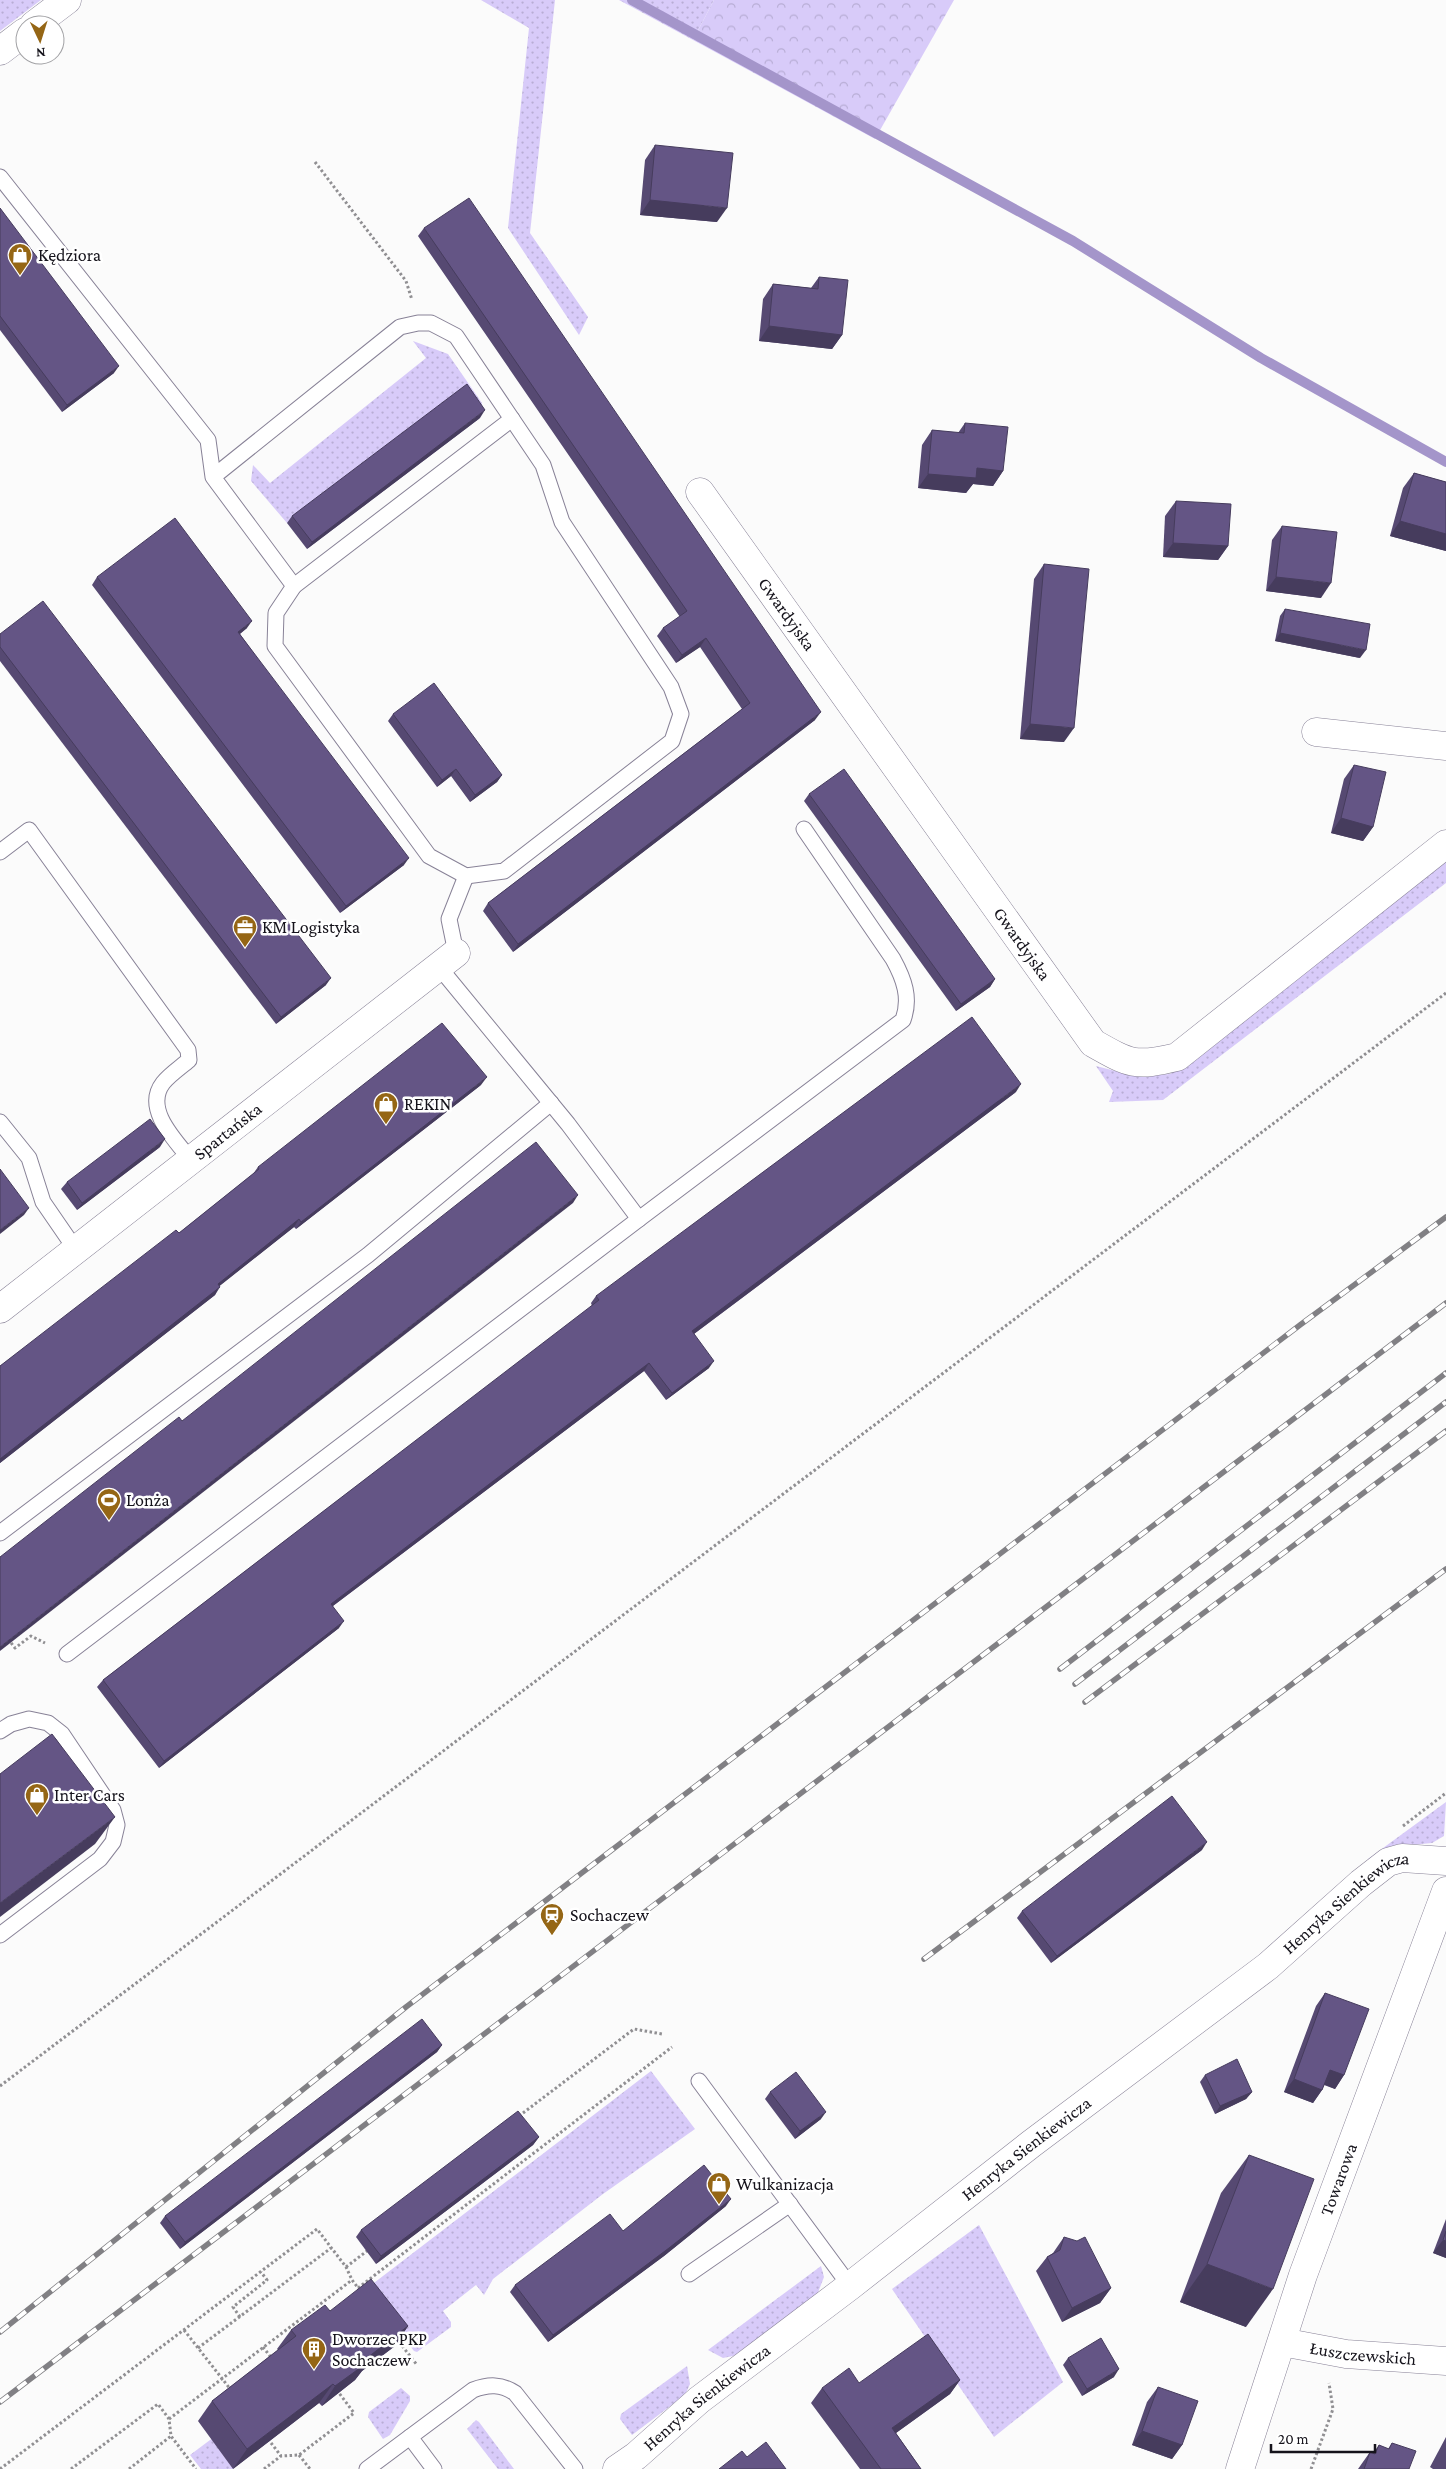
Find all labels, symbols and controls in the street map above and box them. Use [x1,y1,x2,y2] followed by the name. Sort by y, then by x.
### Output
[15,15,65,65] north arrow
[35,45,46,61] text: N
[7,242,33,276] shop icon: Kędziora
[38,245,101,265] place label: Kędziora
[754,574,820,654] street label: Gwardyjska
[989,903,1055,984] street label: Gwardyjska
[232,914,258,948] office icon: KM Logistyka
[262,917,360,937] place label: KM Logistyka
[373,1091,399,1125] shop icon: REKIN
[404,1094,452,1114] place label: REKIN
[190,1099,266,1164] street label: Spartańska
[96,1487,122,1521] sports icon: Lonża
[126,1490,170,1510] place label: Lonża
[24,1782,50,1816] shop icon: Inter Cars
[54,1785,125,1805] place label: Inter Cars
[1279,1848,1410,1958] street label: Henryka Sienkiewicza
[539,1902,565,1936] station icon: Sochaczew
[570,1905,650,1925] place label: Sochaczew
[958,2093,1095,2205] street label: Henryka Sienkiewicza
[1316,2140,1361,2218] street label: Towarowa
[706,2171,732,2205] shop icon: Wulkanizacja
[736,2174,834,2195] place label: Wulkanizacja
[332,2329,427,2370] place label: Dworzec PKP Sochaczew
[301,2336,327,2370] building icon: Dworzec PKP Sochaczew
[1308,2337,1417,2369] street label: Łuszczewskich
[639,2340,774,2455] street label: Henryka Sienkiewicza
[1271,2422,1375,2454] scale bar
[1278,2431,1309,2447] text: 20 m

